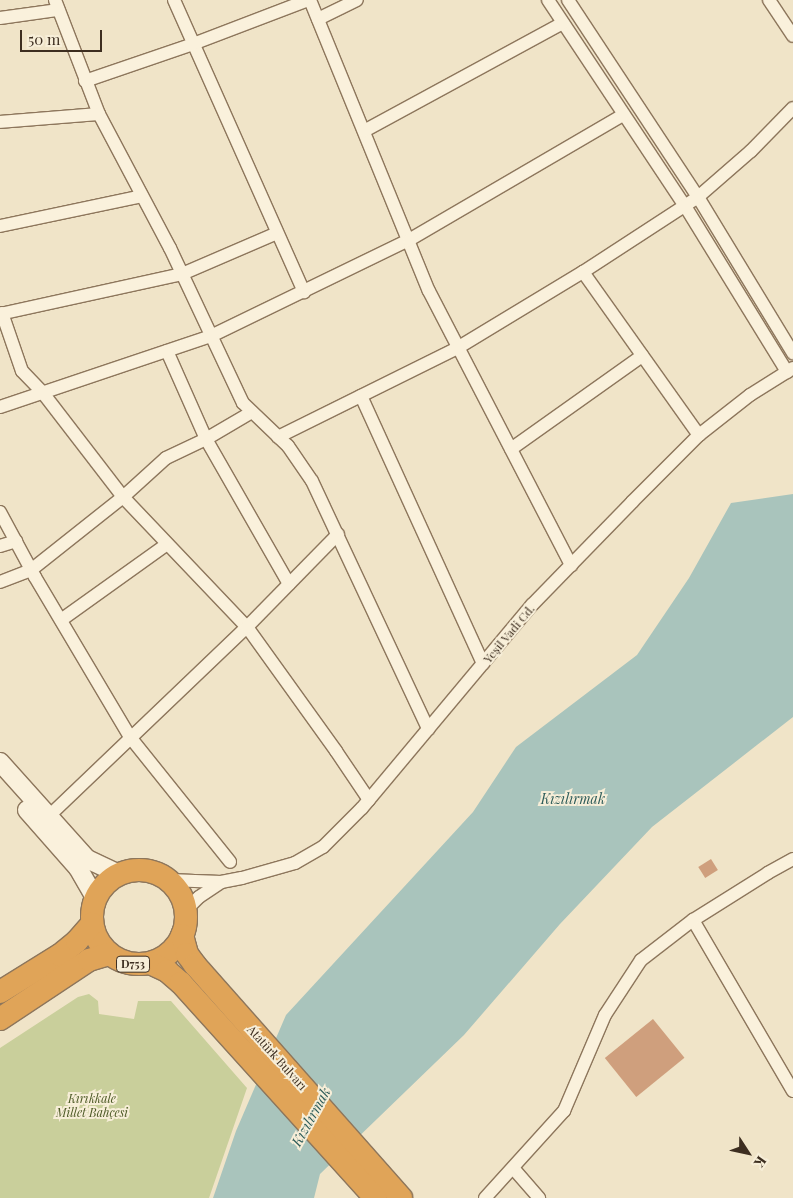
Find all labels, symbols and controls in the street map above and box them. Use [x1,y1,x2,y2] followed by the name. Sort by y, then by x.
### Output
[22,20,105,52] scale bar
[28,29,60,49] text: 50 m
[480,602,538,666] street label: Yeşil Vadi Cd.
[541,791,605,807] water label: Kızılırmak
[116,956,150,972] road number: D753
[244,1023,310,1093] street label: Atatürk Bulvarı
[288,1085,334,1149] water label: Kızılırmak
[56,1092,128,1120] park label: Kırıkkale Millet Bahçesi
[723,1128,773,1178] north arrow
[750,1152,771,1171] text: K

